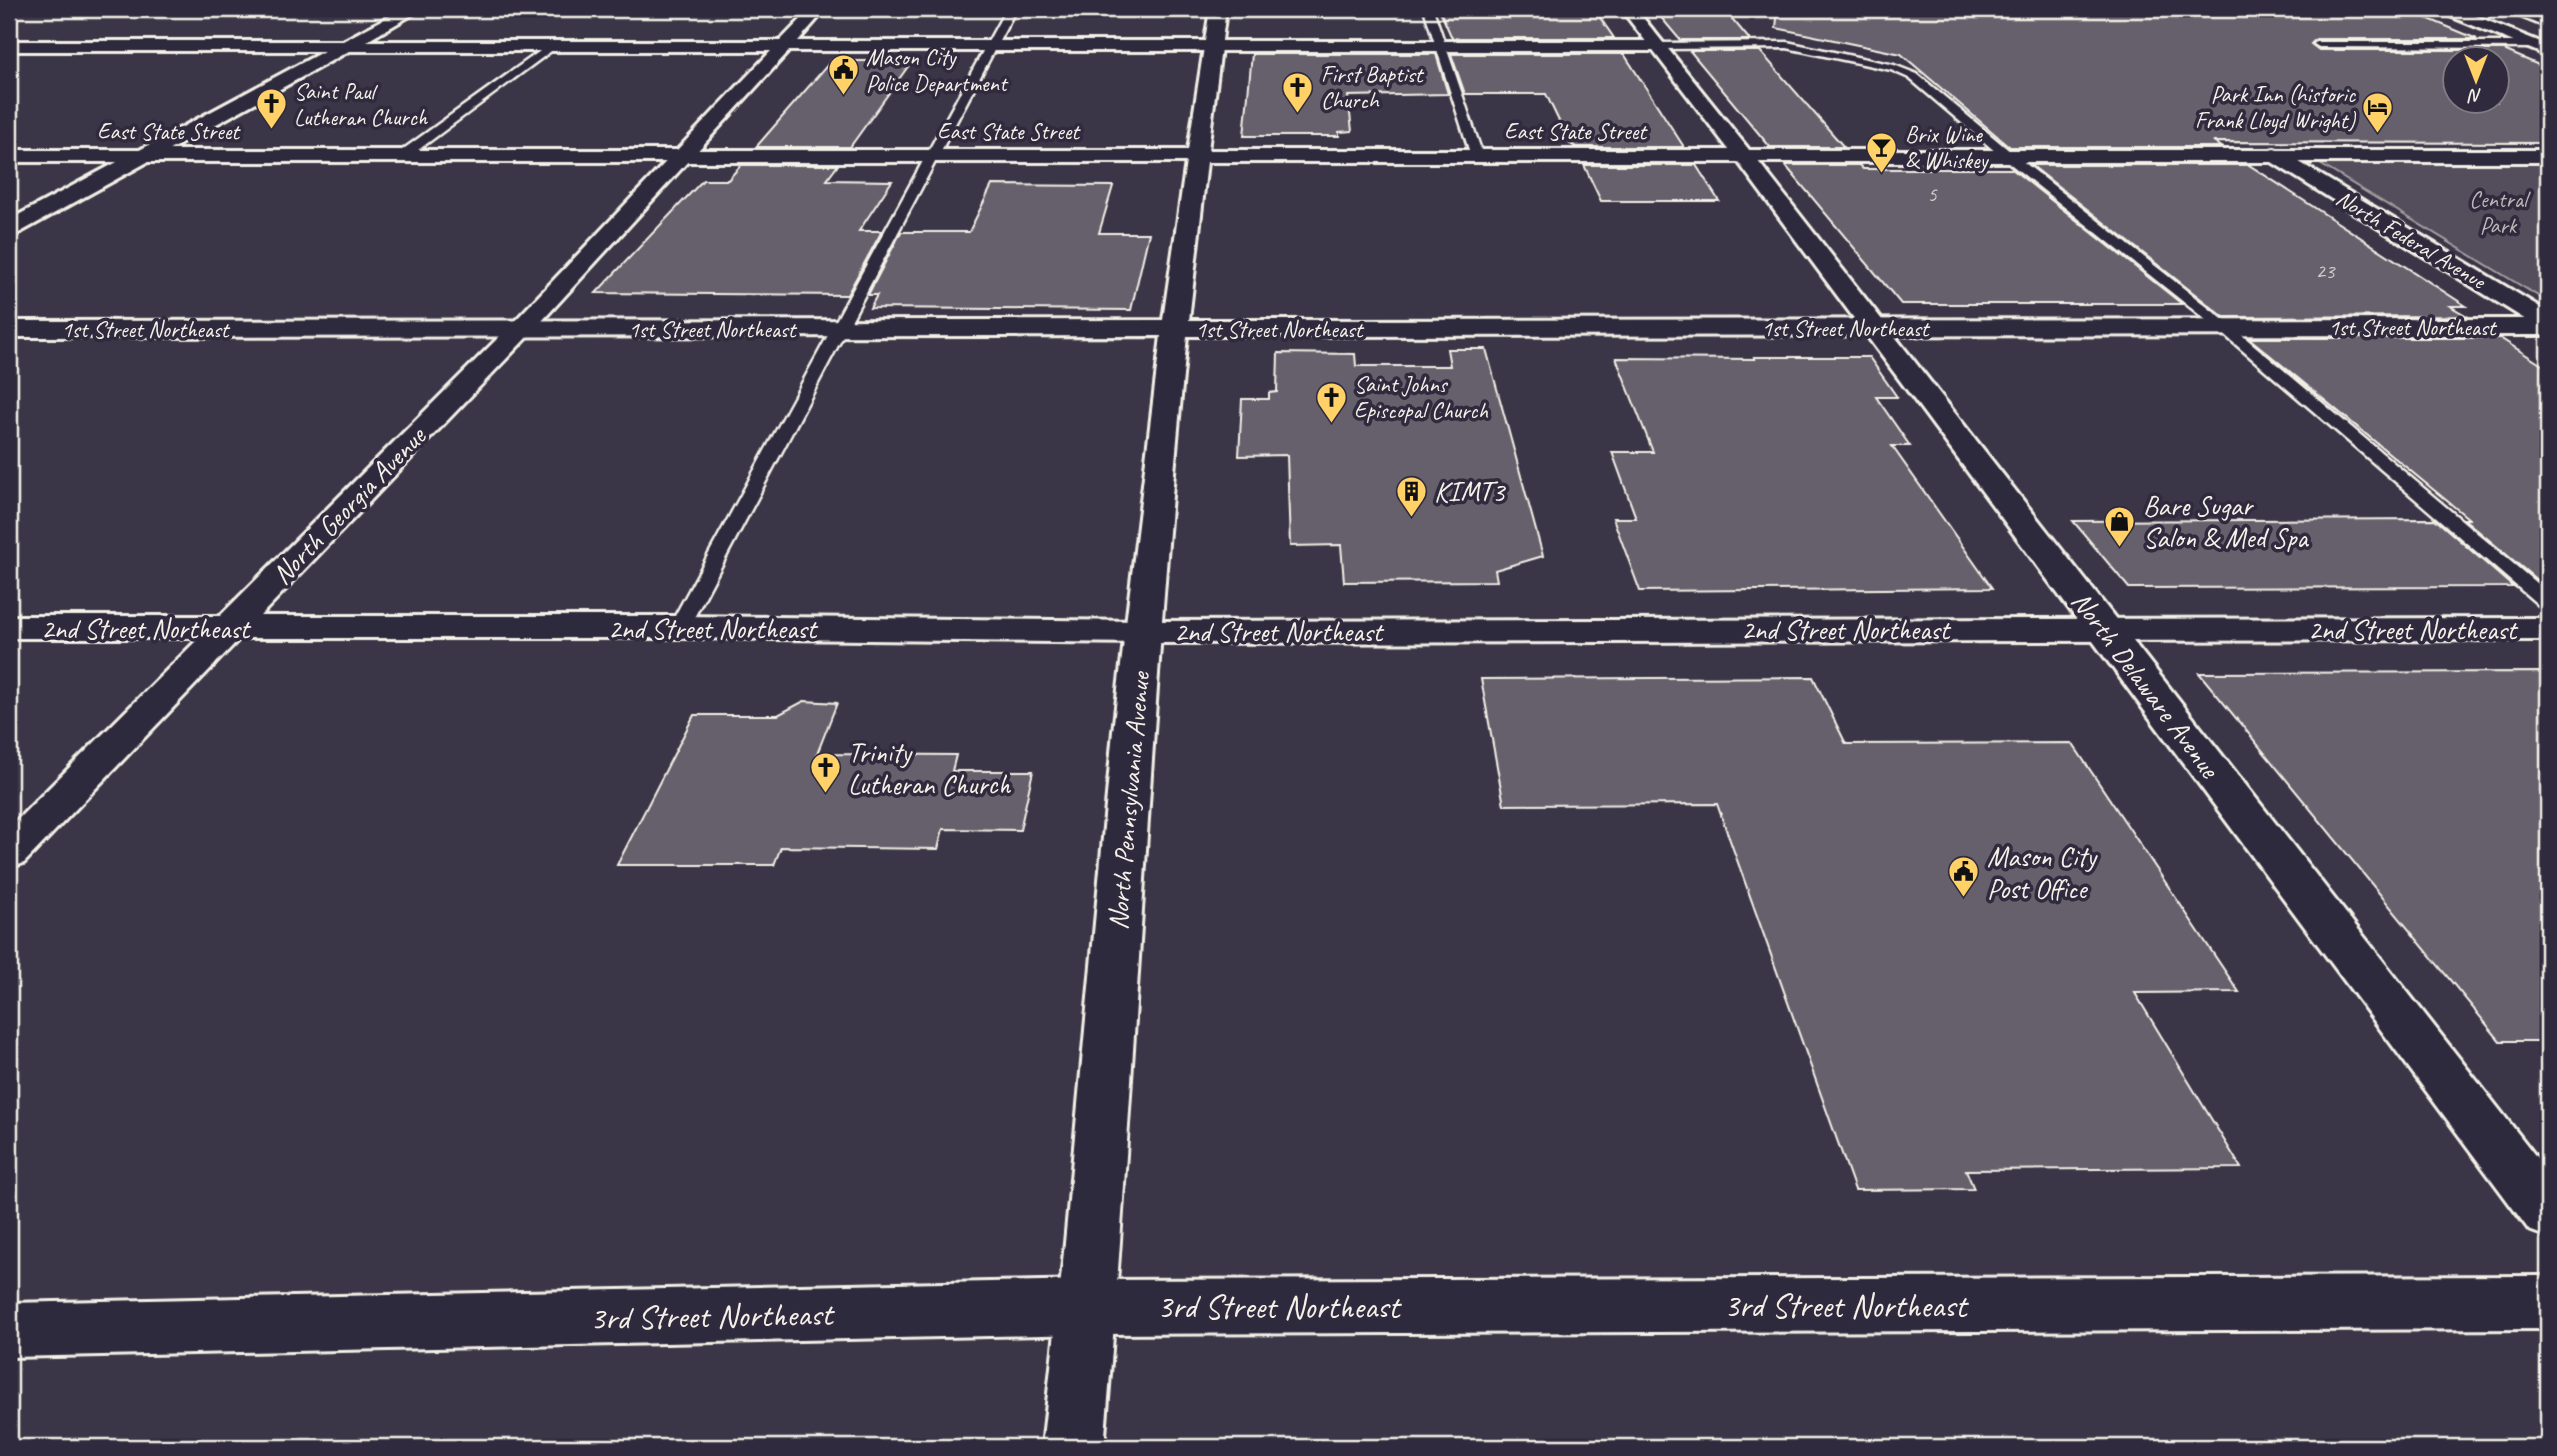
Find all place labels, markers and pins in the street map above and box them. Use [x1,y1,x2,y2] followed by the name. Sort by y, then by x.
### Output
[866,43,1009,98] place label: Mason City Police Department
[826,53,860,97] public building icon: Mason City Police Department
[1321,60,1425,115] place label: First Baptist Church
[1281,70,1315,114] church icon: First Baptist Church
[294,77,429,132] place label: Saint Paul Lutheran Church
[2195,80,2356,135] place label: Park Inn (historic Frank Lloyd Wright)
[254,87,288,131] church icon: Saint Paul Lutheran Church
[2361,90,2395,134] hotel icon: Park Inn (historic Frank Lloyd Wright)
[1905,120,1989,175] place label: Brix Wine & Whiskey
[1865,130,1899,174] bar icon: Brix Wine & Whiskey
[1354,370,1488,425] place label: Saint Johns Episcopal Church
[1314,380,1348,424] church icon: Saint Johns Episcopal Church
[1394,474,1428,518] building icon: KIMT3
[1434,474,1507,509] place label: KIMT3
[2143,488,2309,555] place label: Bare Sugar Salon & Med Spa
[2103,504,2137,548] shop icon: Bare Sugar Salon & Med Spa
[848,735,1011,802] place label: Trinity Lutheran Church
[808,751,842,795] church icon: Trinity Lutheran Church
[1987,839,2098,906] place label: Mason City Post Office
[1947,855,1981,899] public building icon: Mason City Post Office

